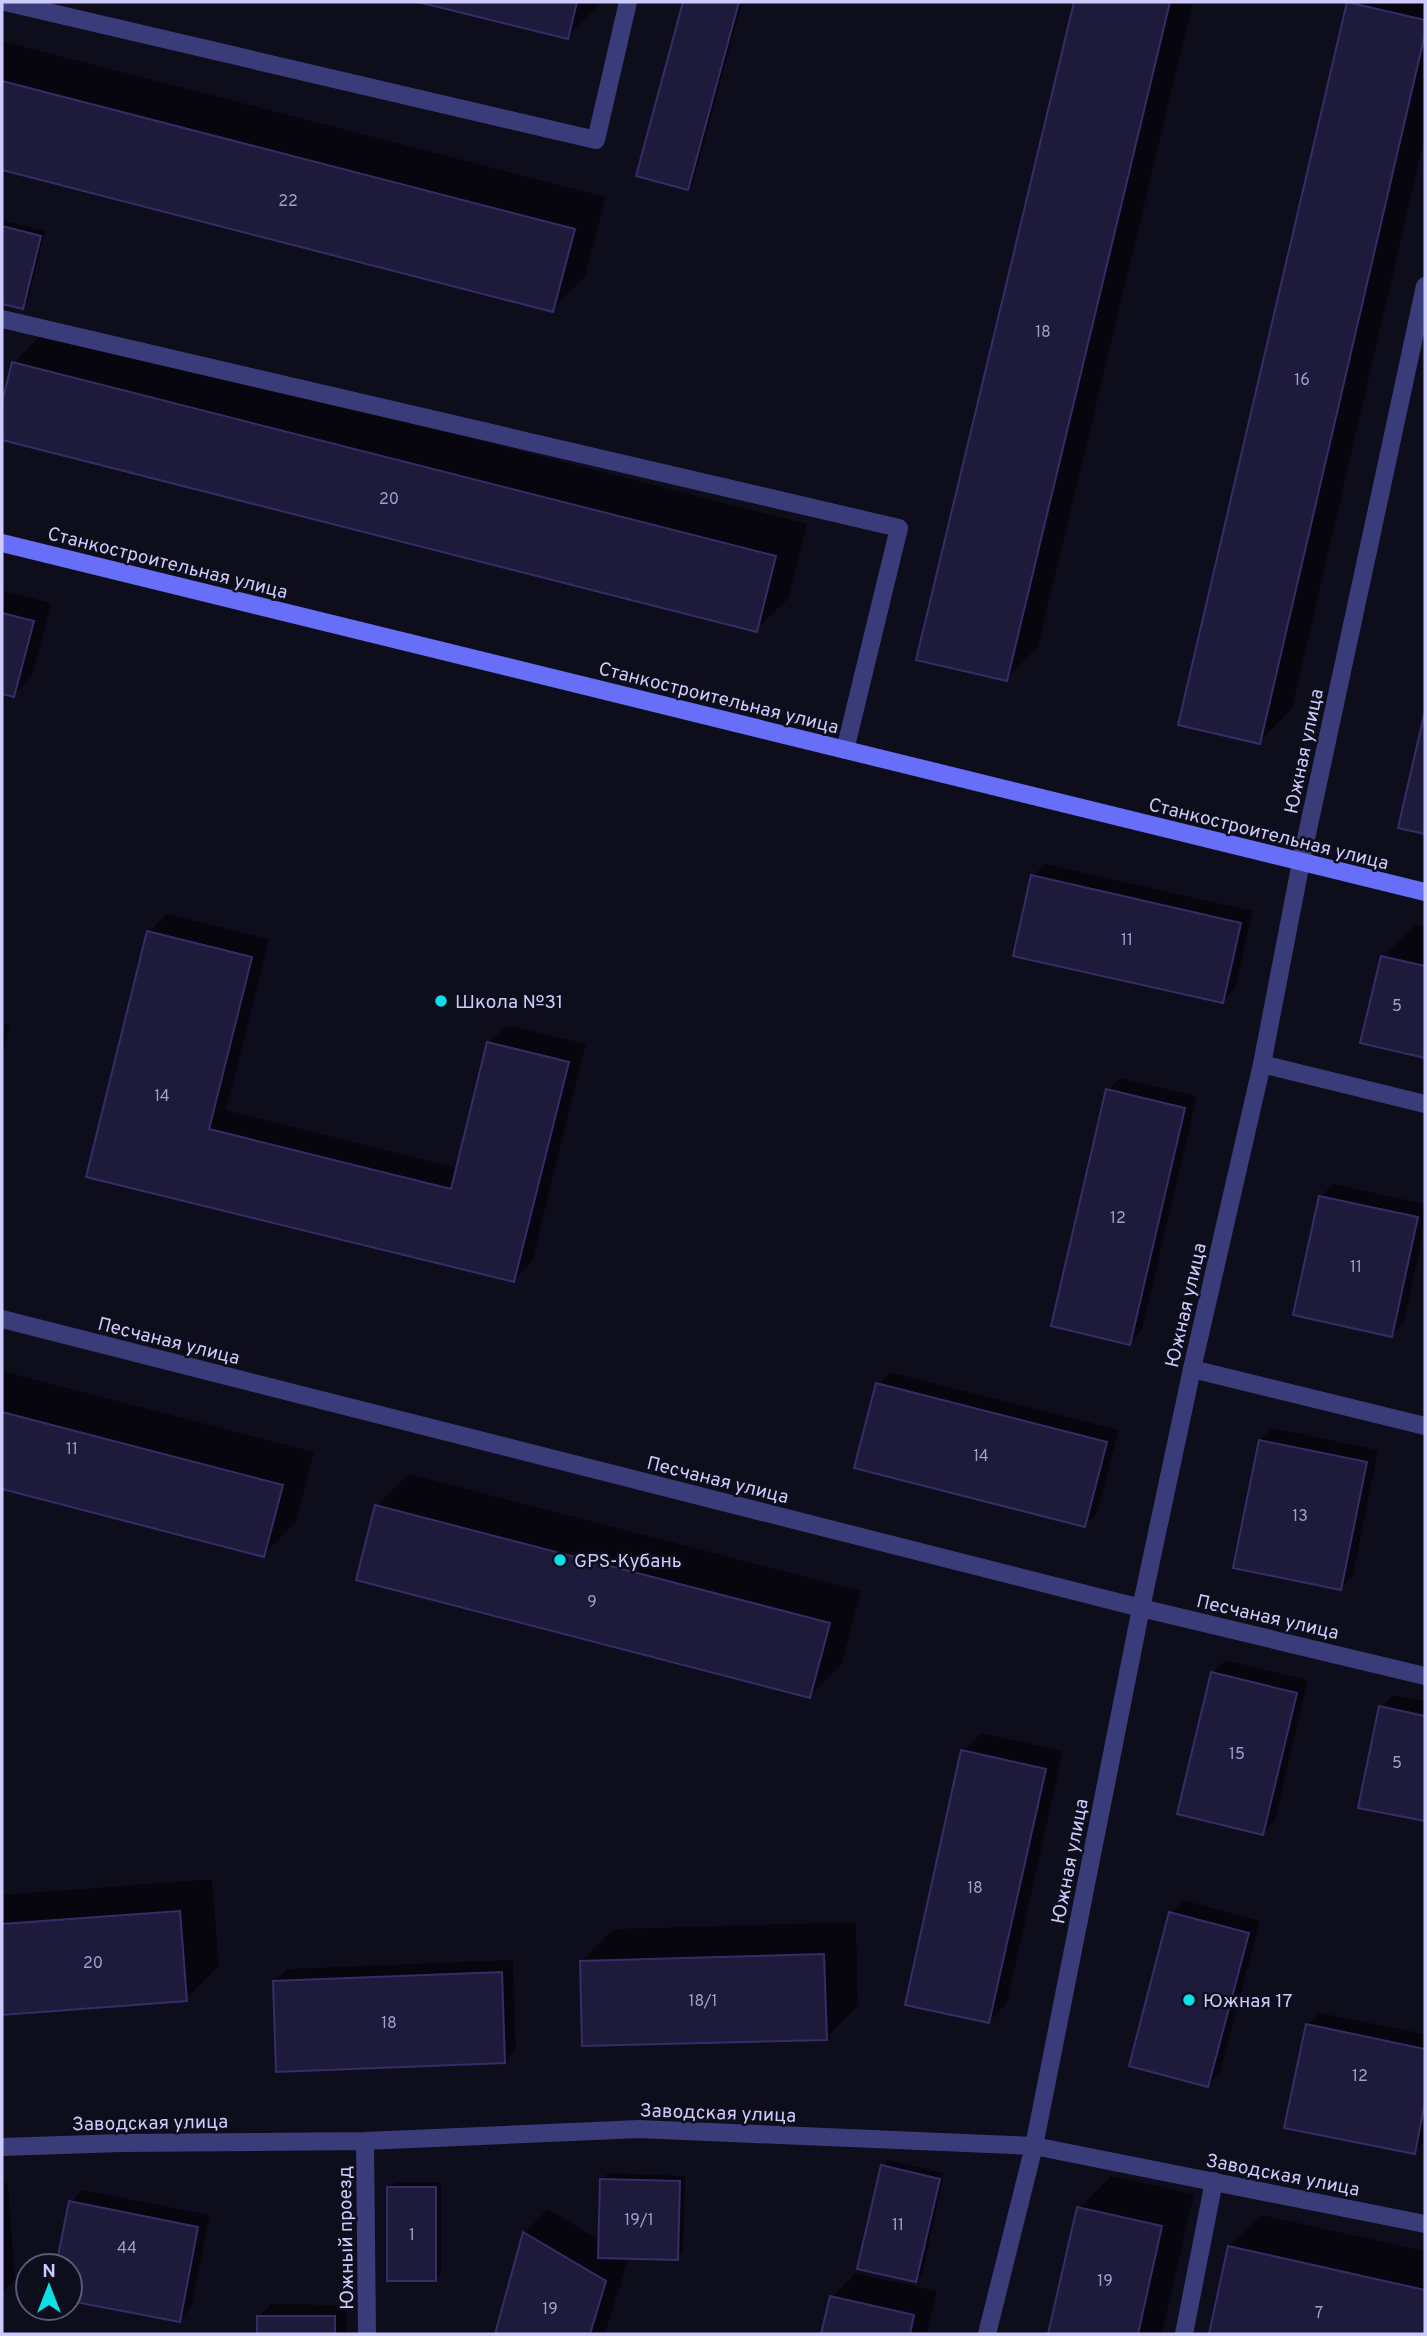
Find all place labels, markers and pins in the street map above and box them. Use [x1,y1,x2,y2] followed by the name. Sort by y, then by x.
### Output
[455,991,563,1015] place label: Школа №31
[433,993,449,1009] marker: Школа №31
[574,1550,682,1574] place label: GPS-Кубань
[552,1552,568,1568] marker: GPS-Кубань
[1203,1990,1292,2014] place label: Южная 17
[1181,1992,1197,2008] marker: Южная 17

